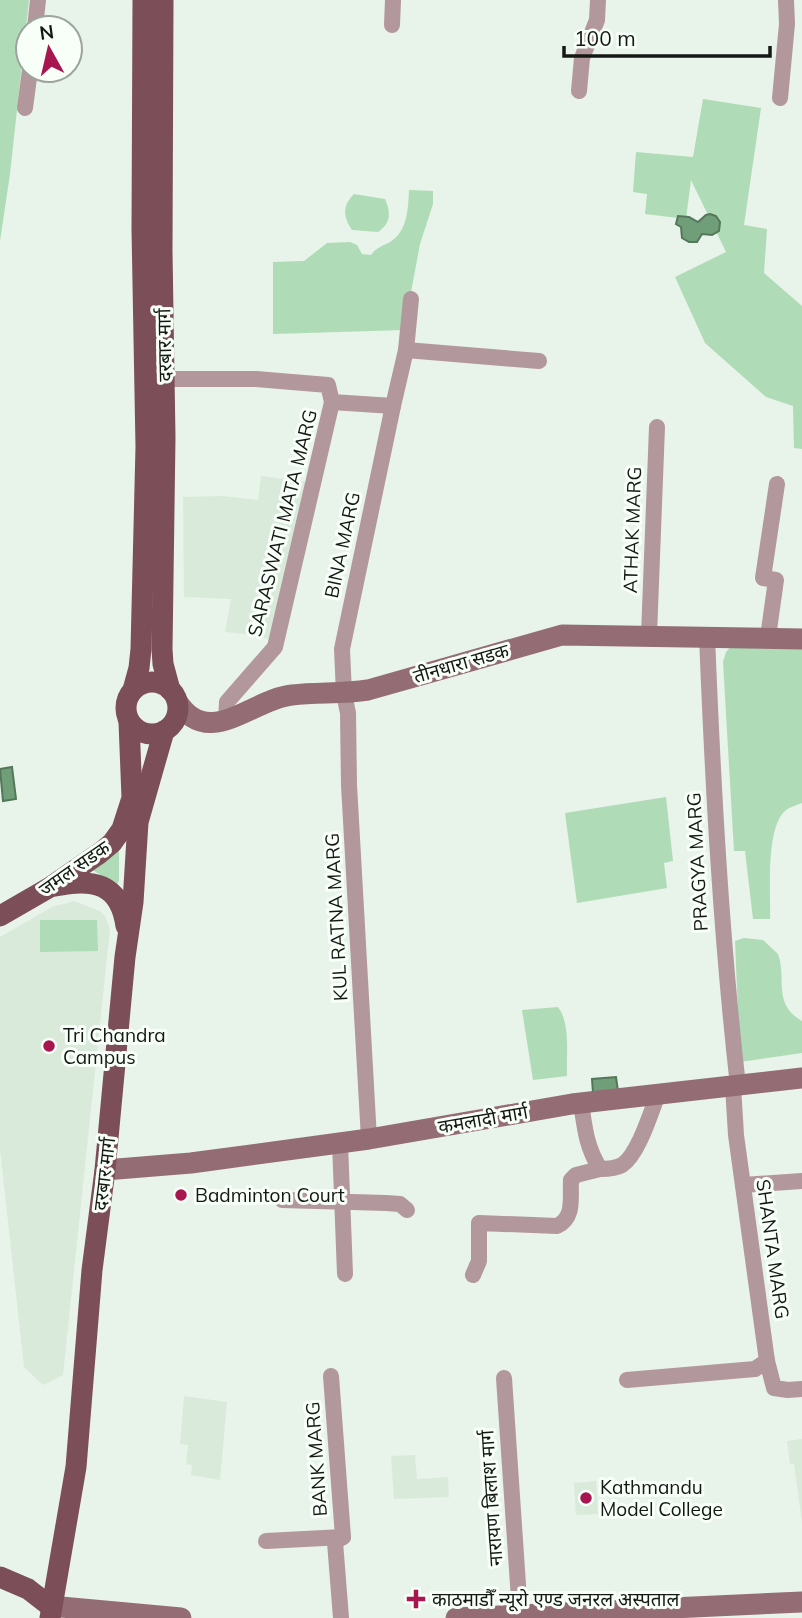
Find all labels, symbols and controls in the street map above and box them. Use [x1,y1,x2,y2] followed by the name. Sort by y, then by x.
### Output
[14,14,84,84] north arrow
[564,14,770,58] scale bar
[38,19,55,45] text: N
[574,25,636,51] text: 100 m
[151,307,177,382] street label: दरबार मार्ग
[242,407,322,639] street label: SARASWATI MATA MARG
[618,466,646,594] street label: ATHAK MARG
[319,490,365,600] street label: BINA MARG
[411,638,512,688] street label: तीनधारा सडक
[681,792,713,932] street label: PRAGYA MARG
[320,832,352,1002] street label: KUL RATNA MARG
[34,835,114,901] street label: जमल सडक
[63,1023,166,1069] place label: Tri Chandra Campus
[41,1038,57,1054] marker: Tri Chandra Campus
[436,1099,531,1139] street label: कमलादी मार्ग
[88,1135,121,1212] street label: दरबार मार्ग
[751,1178,795,1320] street label: SHANTA MARG
[195,1183,345,1207] place label: Badminton Court
[173,1187,189,1203] marker: Badminton Court
[300,1401,332,1517] street label: BANK MARG
[474,1428,508,1567] street label: नारायण बिलाश मार्ग
[600,1475,723,1521] place label: Kathmandu Model College
[578,1490,594,1506] marker: Kathmandu Model College
[432,1587,681,1612] place label: काठमाडौँ न्यूरो एण्ड जनरल अस्पताल
[406,1589,426,1609] marker: काठमाडौँ न्यूरो एण्ड जनरल अस्पताल

